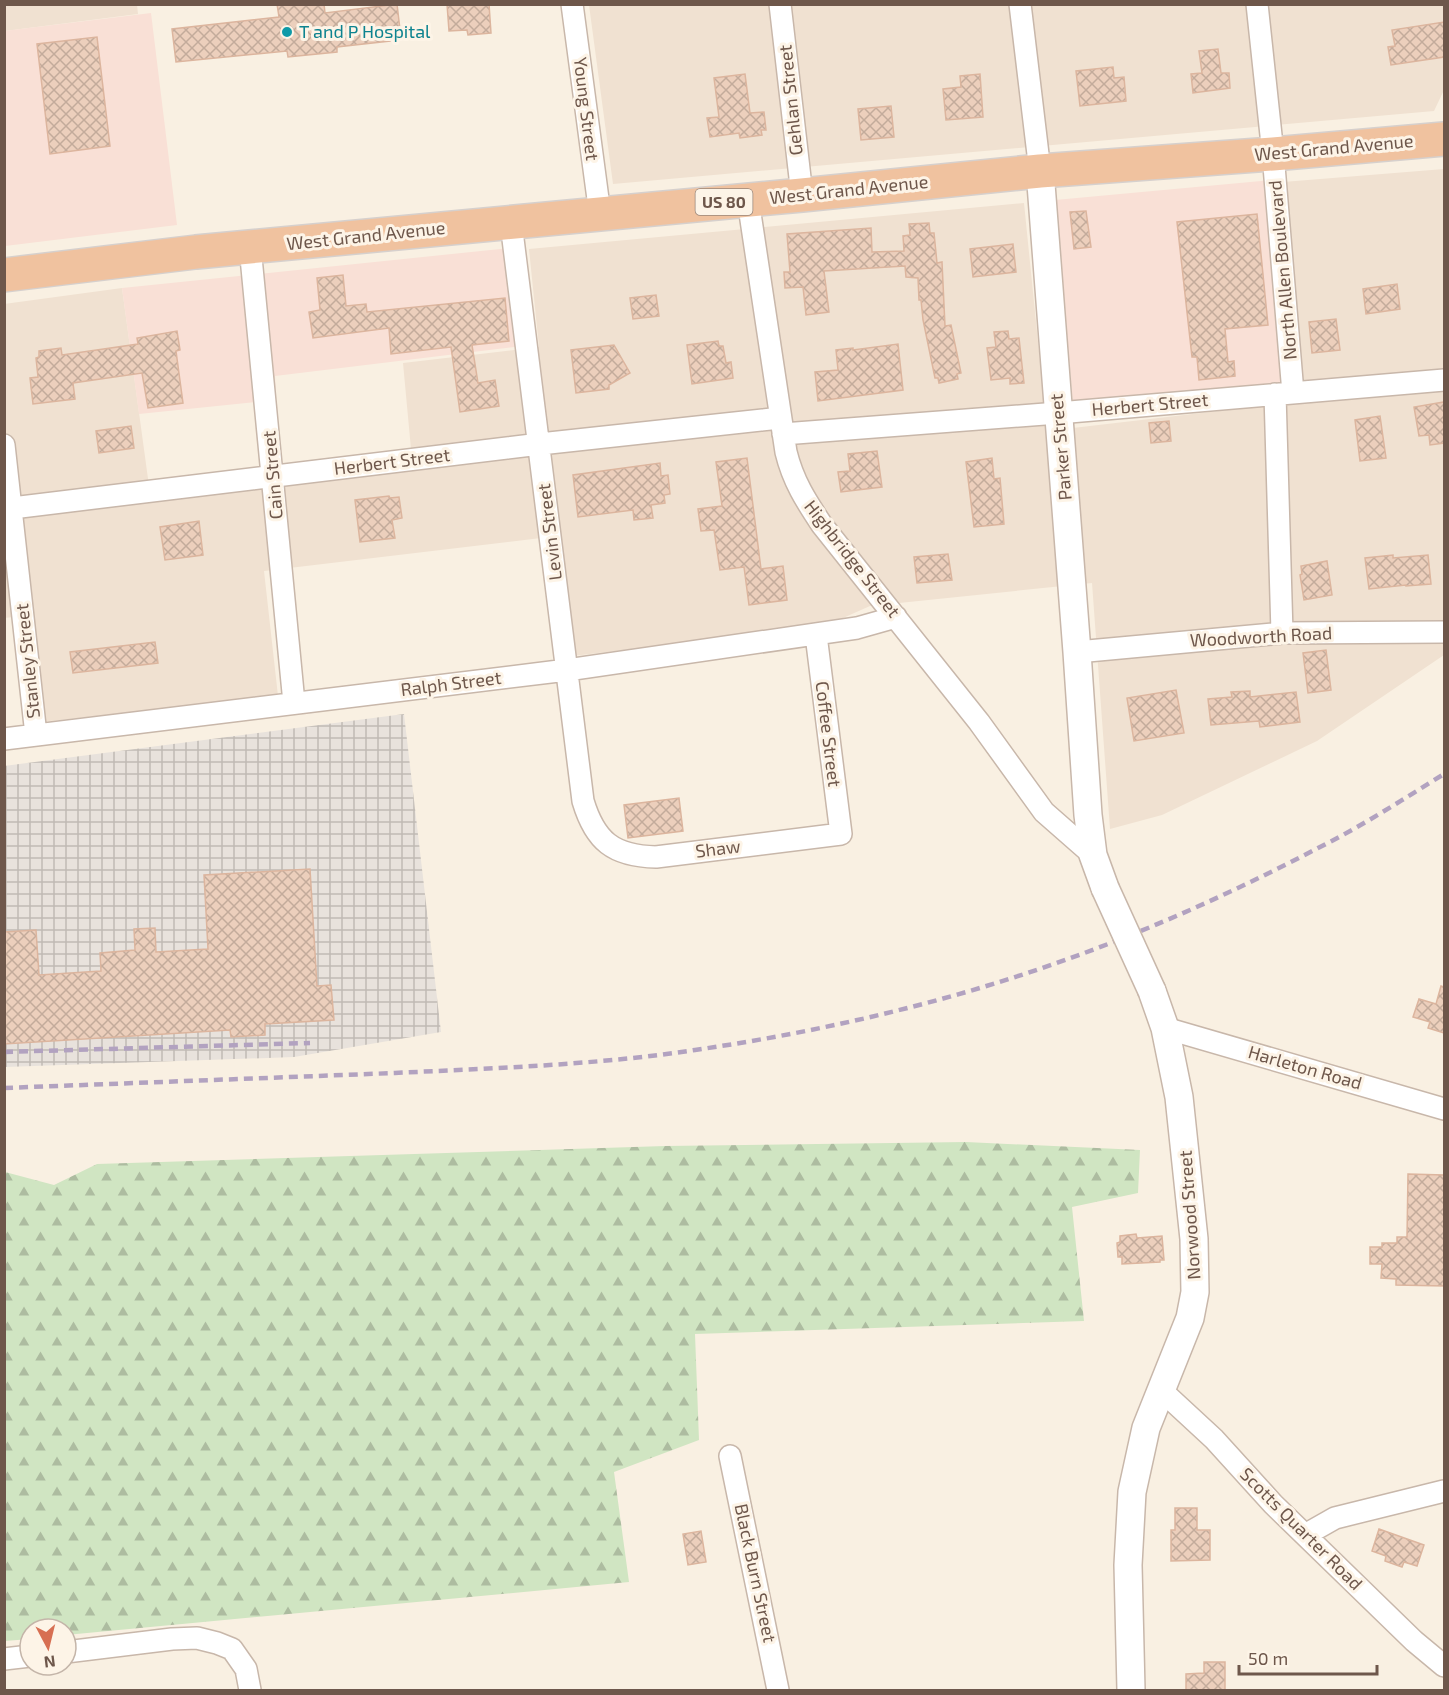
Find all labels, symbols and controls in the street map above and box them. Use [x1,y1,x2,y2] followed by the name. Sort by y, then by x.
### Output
[299,20,431,42] place label: T and P Hospital
[280,25,294,39] marker: T and P Hospital
[773,44,807,157] street label: Gehlan Street
[570,56,604,162] street label: Young Street
[1254,129,1414,165] street label: West Grand Avenue
[768,170,929,208] street label: West Grand Avenue
[1263,179,1301,361] street label: North Allen Boulevard
[696,189,752,215] road number: US 80
[285,216,446,254] street label: West Grand Avenue
[1091,388,1209,420] street label: Herbert Street
[1044,393,1076,501] street label: Parker Street
[257,430,287,520] street label: Cain Street
[332,443,451,479] street label: Herbert Street
[532,482,566,582] street label: Levin Street
[800,495,906,622] street label: Highbridge Street
[10,602,44,720] street label: Stanley Street
[1189,621,1333,651] street label: Woodworth Road
[399,666,503,700] street label: Ralph Street
[812,680,846,788] street label: Coffee Street
[694,834,742,862] street label: Shaw
[1246,1040,1365,1094] street label: Harleton Road
[1173,1149,1205,1281] street label: Norwood Street
[1236,1463,1367,1594] street label: Scotts Quarter Road
[731,1501,781,1644] street label: Black Burn Street
[18,1617,78,1677] north arrow
[1239,1638,1377,1676] scale bar
[1248,1647,1288,1669] text: 50 m
[43,1652,57,1673] text: N

